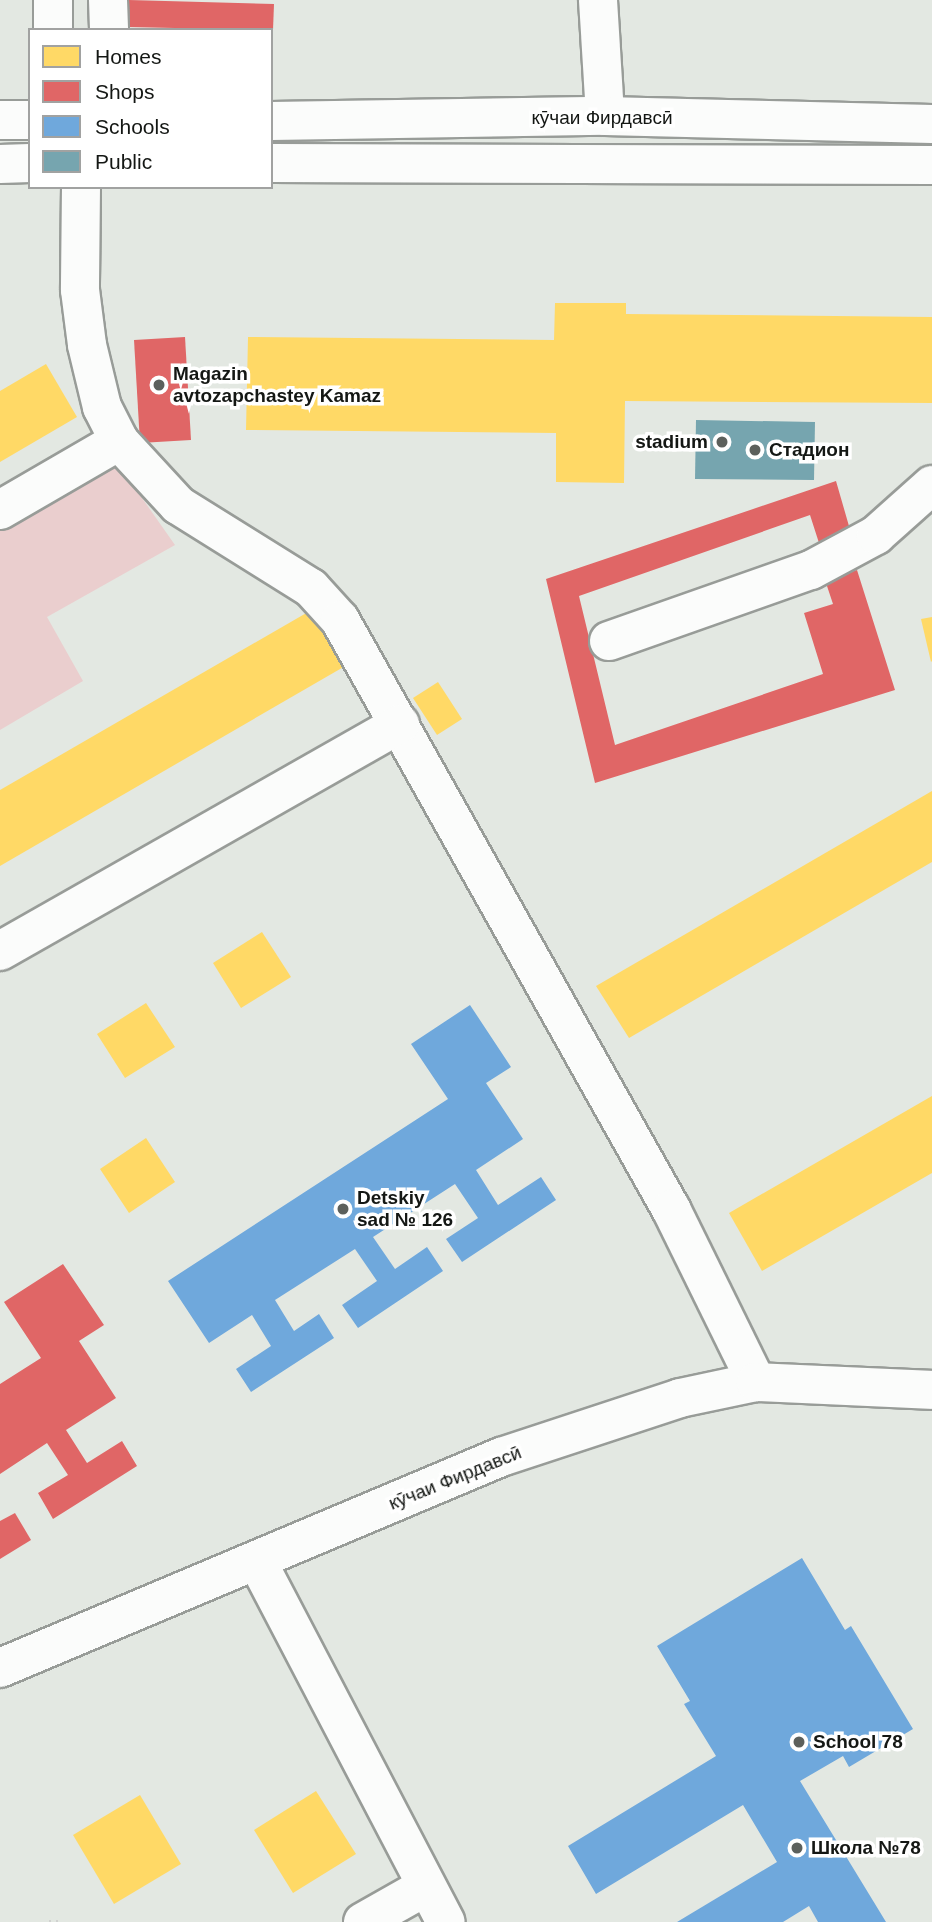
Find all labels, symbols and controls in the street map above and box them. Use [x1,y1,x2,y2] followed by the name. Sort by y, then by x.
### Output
[28,28,273,189] legend
[95,45,162,68] text: Homes
[95,80,155,103] text: Shops
[531,107,673,129] street label: кӯчаи Фирдавсӣ
[95,115,170,138] text: Schools
[95,150,152,173] text: Public
[173,363,381,407] place label: Magazin avtozapchastey Kamaz
[151,377,167,393] marker: Magazin avtozapchastey Kamaz
[635,431,708,453] place label: stadium
[714,434,730,450] marker: stadium
[769,439,849,461] place label: Стадион
[747,442,763,458] marker: Стадион
[357,1187,453,1231] place label: Detskiy sad № 126
[335,1201,351,1217] marker: Detskiy sad № 126
[385,1441,525,1515] street label: кӯчаи Фирдавсӣ
[813,1731,903,1753] place label: School 78
[791,1734,807,1750] marker: School 78
[811,1837,921,1859] place label: Школа №78
[789,1840,805,1856] marker: Школа №78

